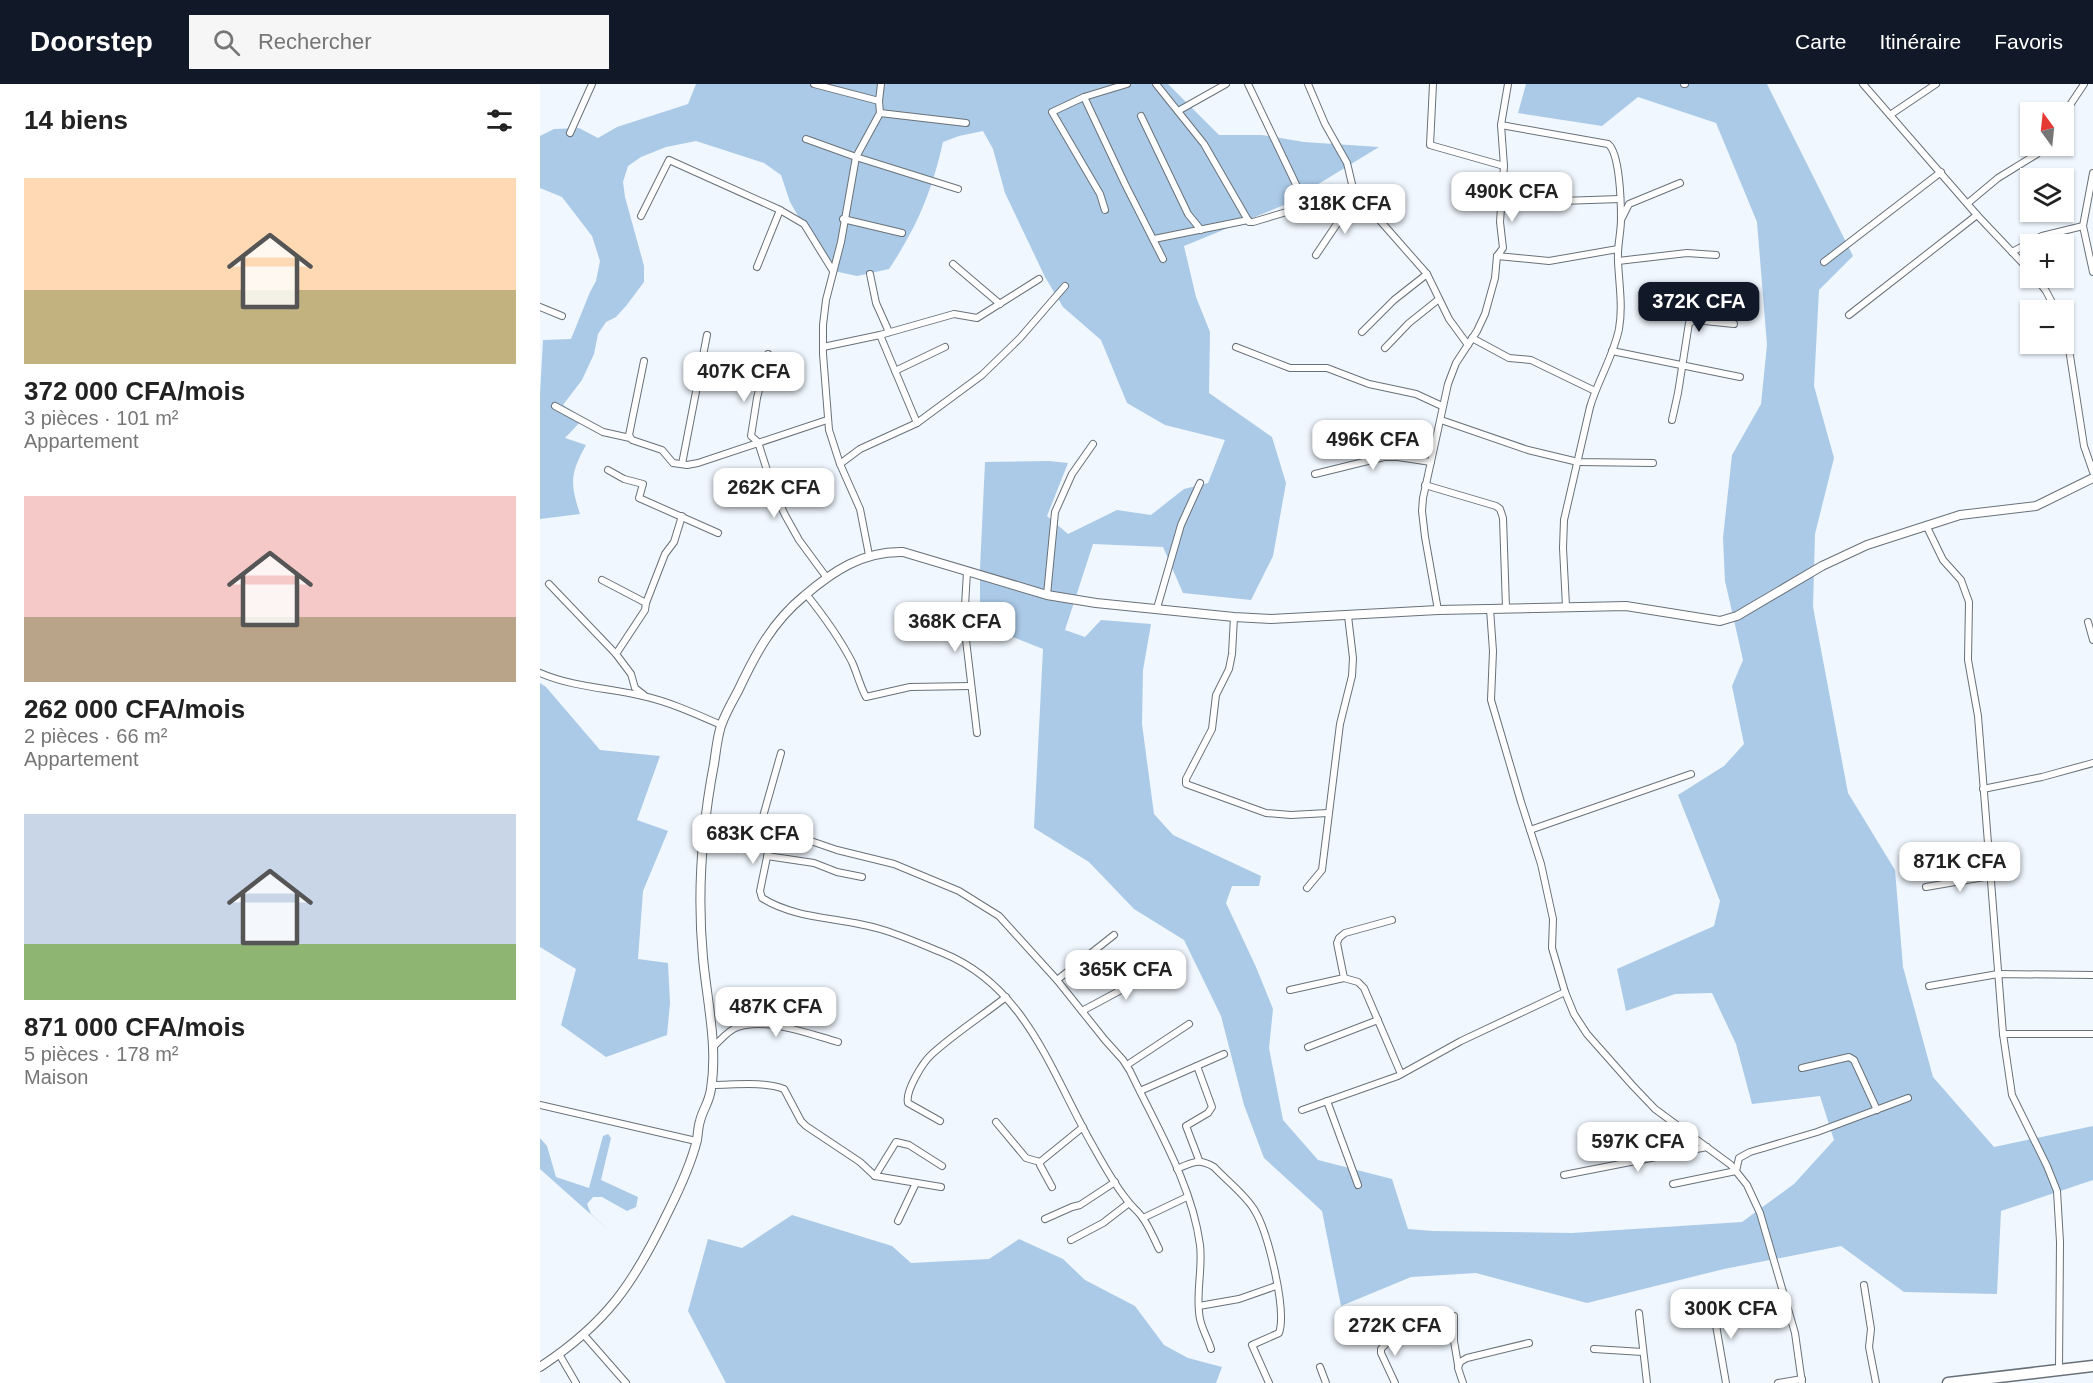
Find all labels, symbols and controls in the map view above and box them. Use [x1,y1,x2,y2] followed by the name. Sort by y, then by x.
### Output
[189,15,609,69] search box
[30,26,153,57] text: Doorstep
[210,26,243,59] icon: search
[258,29,372,54] text: Rechercher
[1795,30,1846,53] text: Carte
[1879,30,1961,53] text: Itinéraire
[1994,30,2063,53] text: Favoris
[2020,102,2074,156] north arrow
[2020,102,2074,354] map controls
[483,104,516,137] icon: filters
[24,105,128,135] text: 14 biens
[2020,168,2074,222] button: layers
[1450,172,1574,223] pin: 490K CFA
[1465,180,1559,202] text: 490K CFA
[1283,184,1407,235] pin: 318K CFA
[1298,192,1392,214] text: 318K CFA
[216,217,324,325] icon: home
[2020,234,2074,288] button: +
[1637,282,1761,333] pin: 372K CFA
[1652,290,1746,312] text: 372K CFA
[2020,300,2074,354] button: −
[682,352,806,403] pin: 407K CFA
[697,360,791,382] text: 407K CFA
[24,376,245,406] text: 372 000 CFA/mois
[24,407,179,429] text: 3 pièces · 101 m²
[1311,420,1435,471] pin: 496K CFA
[1326,428,1420,450] text: 496K CFA
[24,430,139,452] text: Appartement
[712,468,836,519] pin: 262K CFA
[727,476,821,498] text: 262K CFA
[216,535,324,643] icon: home
[893,602,1017,653] pin: 368K CFA
[908,610,1002,632] text: 368K CFA
[24,694,245,724] text: 262 000 CFA/mois
[24,725,167,747] text: 2 pièces · 66 m²
[24,748,139,770] text: Appartement
[691,814,815,865] pin: 683K CFA
[706,822,800,844] text: 683K CFA
[1898,842,2022,893] pin: 871K CFA
[1913,850,2007,872] text: 871K CFA
[216,853,324,961] icon: home
[1064,950,1188,1001] pin: 365K CFA
[1079,958,1173,980] text: 365K CFA
[714,987,838,1038] pin: 487K CFA
[729,995,823,1017] text: 487K CFA
[24,1012,245,1042] text: 871 000 CFA/mois
[24,1043,179,1065] text: 5 pièces · 178 m²
[24,1066,88,1088] text: Maison
[1576,1122,1700,1173] pin: 597K CFA
[1591,1130,1685,1152] text: 597K CFA
[1669,1289,1793,1340] pin: 300K CFA
[1684,1297,1778,1319] text: 300K CFA
[1333,1306,1457,1357] pin: 272K CFA
[1348,1314,1442,1336] text: 272K CFA

